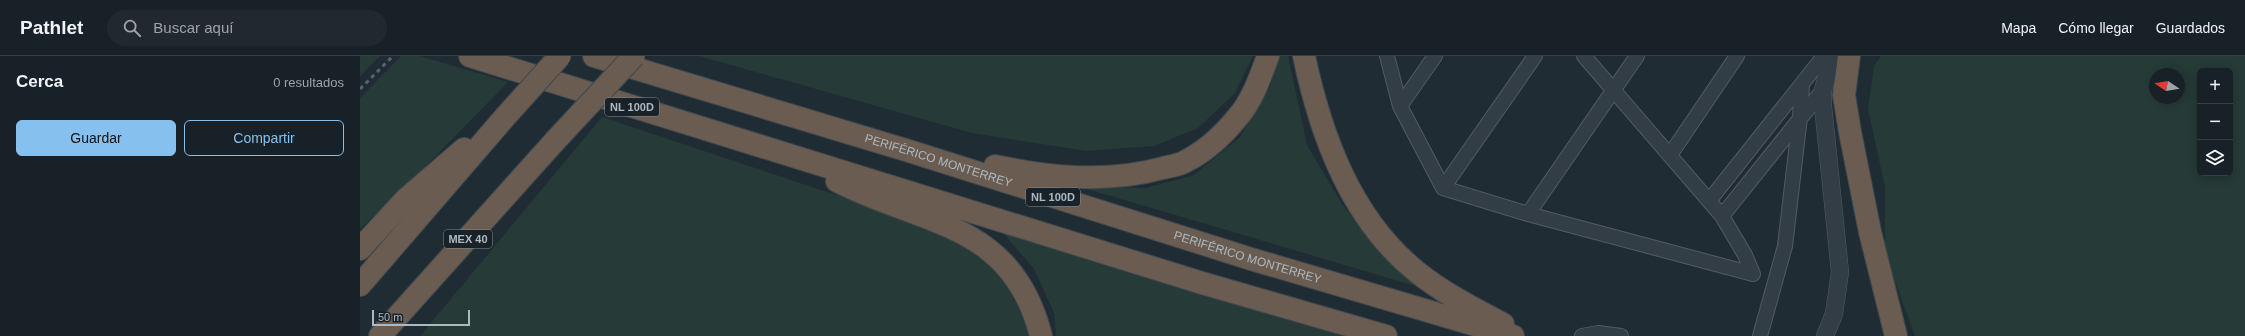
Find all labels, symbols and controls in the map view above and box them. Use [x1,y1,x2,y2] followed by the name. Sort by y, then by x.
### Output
[107,10,387,46] search box
[20,17,83,38] text: Pathlet
[121,17,143,39] icon: search
[153,19,233,36] text: Buscar aquí
[2001,20,2036,36] text: Mapa
[2058,20,2134,36] text: Cómo llegar
[2156,20,2225,36] text: Guardados
[2149,68,2185,104] north arrow
[2197,68,2233,176] map controls
[2197,68,2233,104] button: +
[16,72,63,91] text: Cerca
[273,75,344,90] text: 0 resultados
[605,98,659,116] road number: NL 100D
[2197,104,2233,140] button: −
[16,120,176,156] button: Guardar
[184,120,344,156] button: Compartir
[863,131,1014,190] street label: PERIFÉRICO MONTERREY
[2197,140,2233,176] button: layers
[1026,188,1080,206] road number: NL 100D
[1172,228,1323,286] street label: PERIFÉRICO MONTERREY
[444,230,492,248] road number: MEX 40
[372,308,470,327] scale bar
[378,311,402,323] text: 50 m

